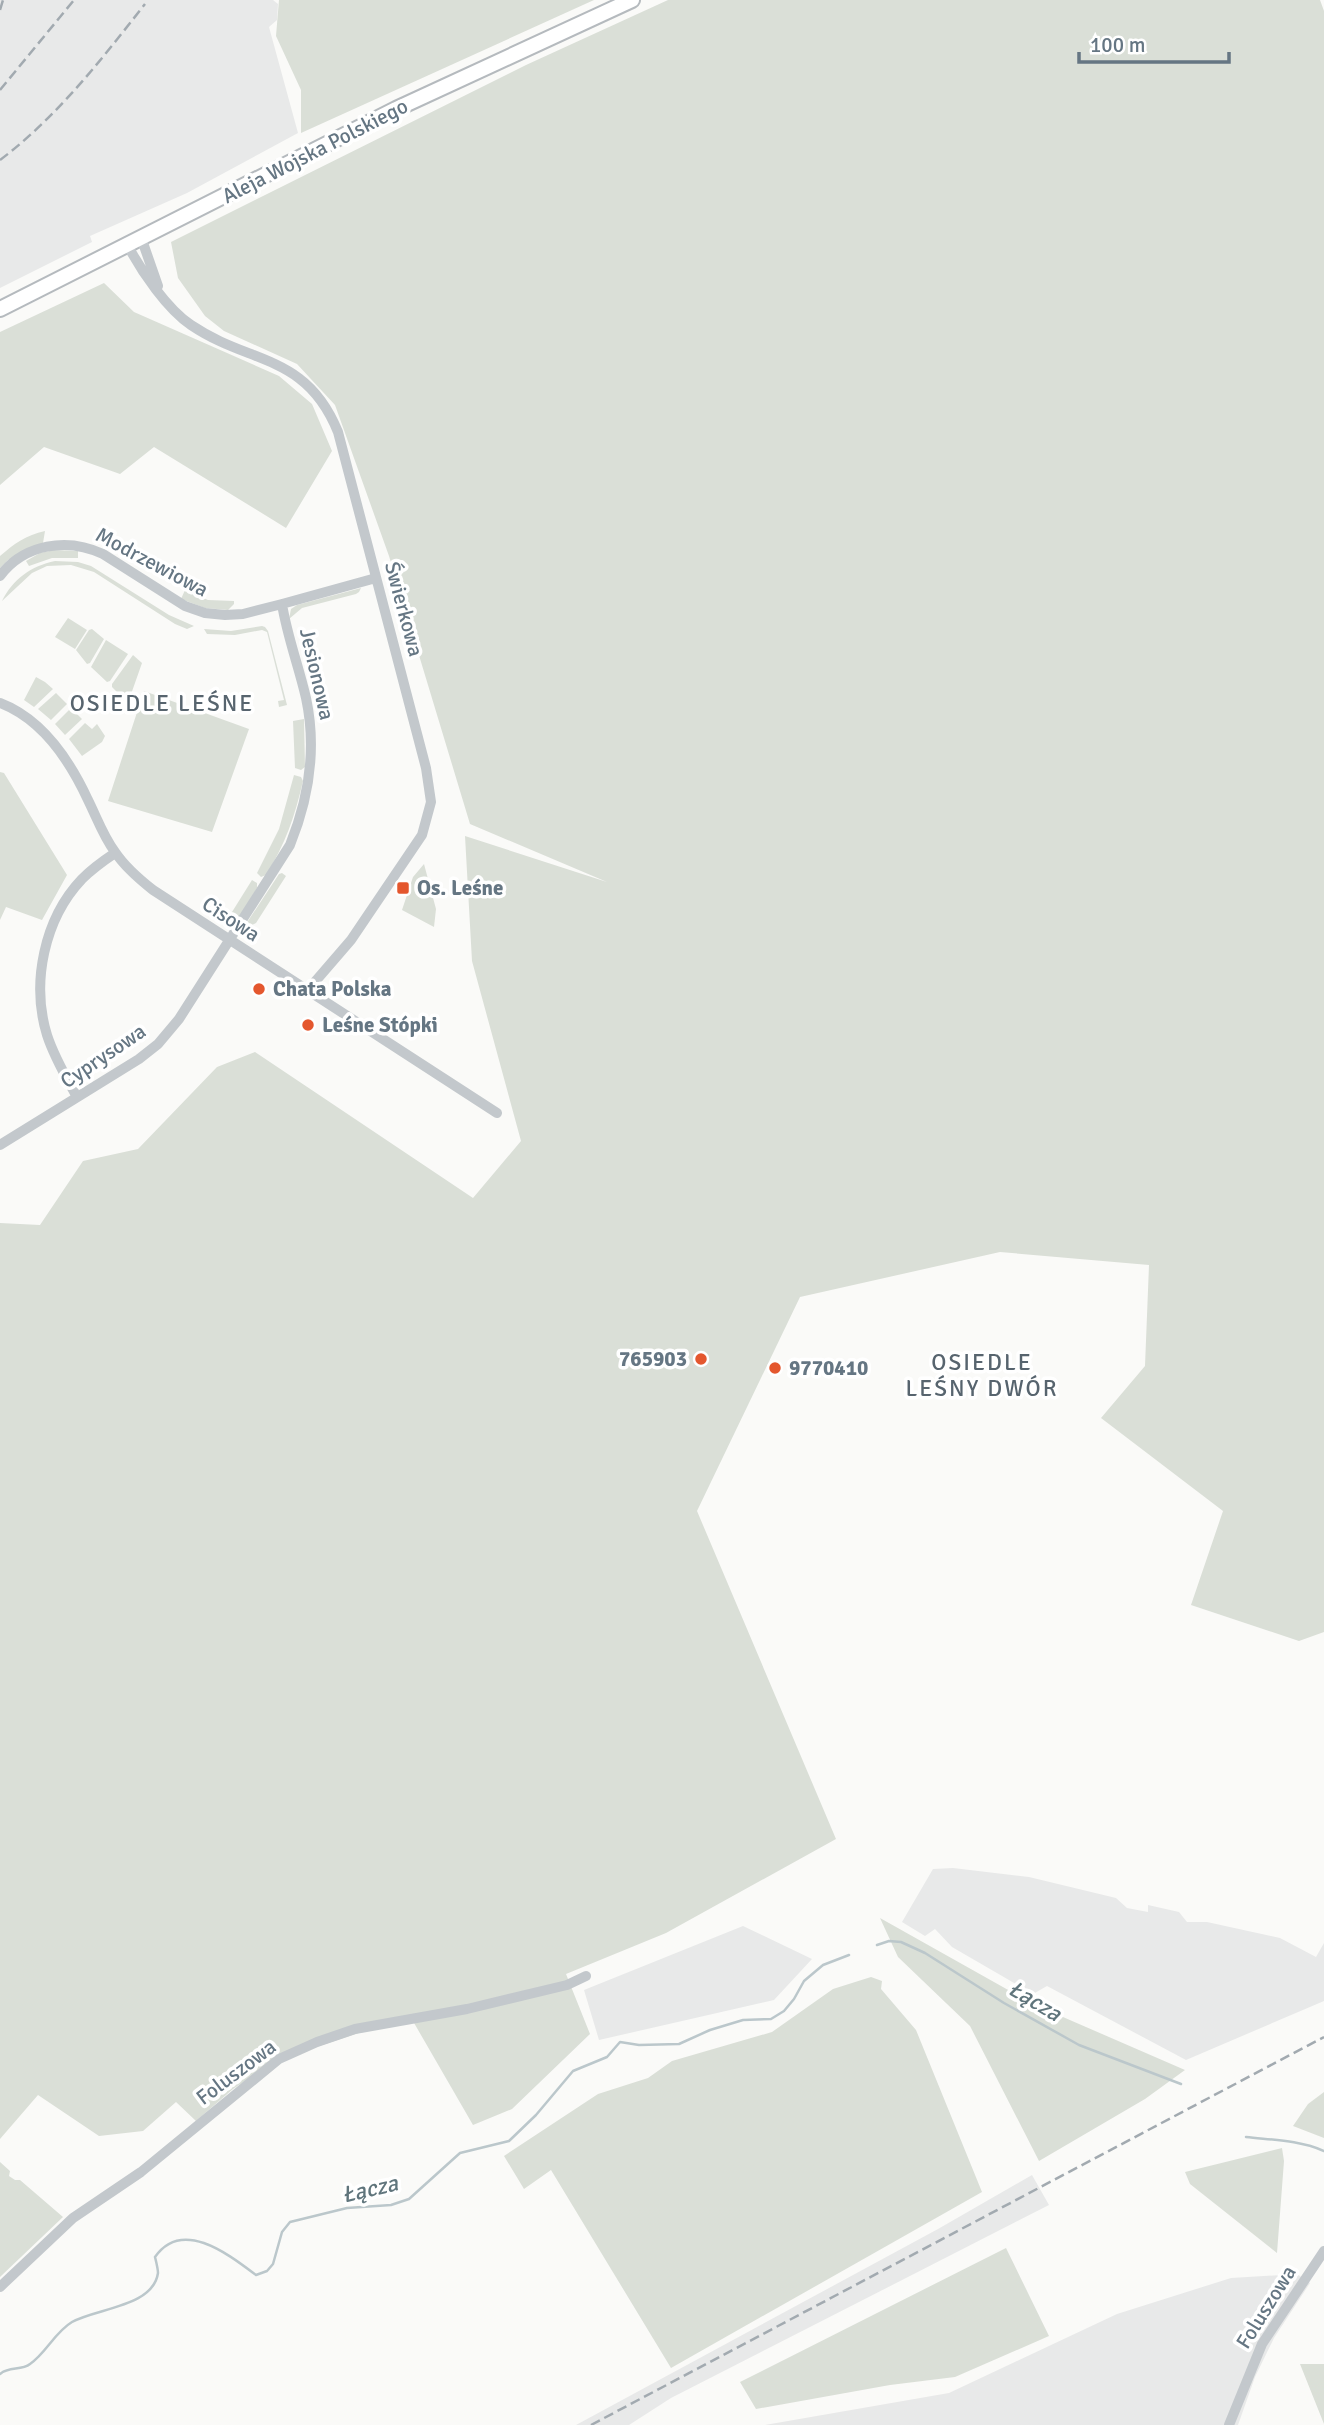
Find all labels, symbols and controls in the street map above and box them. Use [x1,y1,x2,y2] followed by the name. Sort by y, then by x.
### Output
[1079,21,1230,65] scale bar
[1090,32,1145,58] text: 100 m
[218,93,412,209] street label: Aleja Wojska Polskiego
[91,521,213,603] street label: Modrzewiowa
[379,559,429,659] street label: Świerkowa
[294,625,340,723] street label: Jesionowa
[70,689,254,718] district label: OSIEDLE LEŚNE
[417,875,503,901] place label: Os. Leśne
[395,880,411,896] marker: Os. Leśne
[197,891,265,947] street label: Cisowa
[273,976,392,1002] place label: Chata Polska
[251,981,267,997] marker: Chata Polska
[322,1012,438,1038] place label: Leśne Stópki
[300,1017,316,1033] marker: Leśne Stópki
[55,1018,151,1094] street label: Cyprysowa
[619,1346,687,1372] place label: 765903
[905,1348,1059,1403] district label: OSIEDLE LEŚNY DWÓR
[693,1351,709,1367] marker: 765903
[789,1355,868,1381] place label: 9770410
[767,1360,783,1376] marker: 9770410
[1003,1974,1068,2029] water label: Łącza
[191,2034,281,2110] street label: Foluszowa
[339,2168,402,2209] water label: Łącza
[1230,2261,1302,2353] street label: Foluszowa

